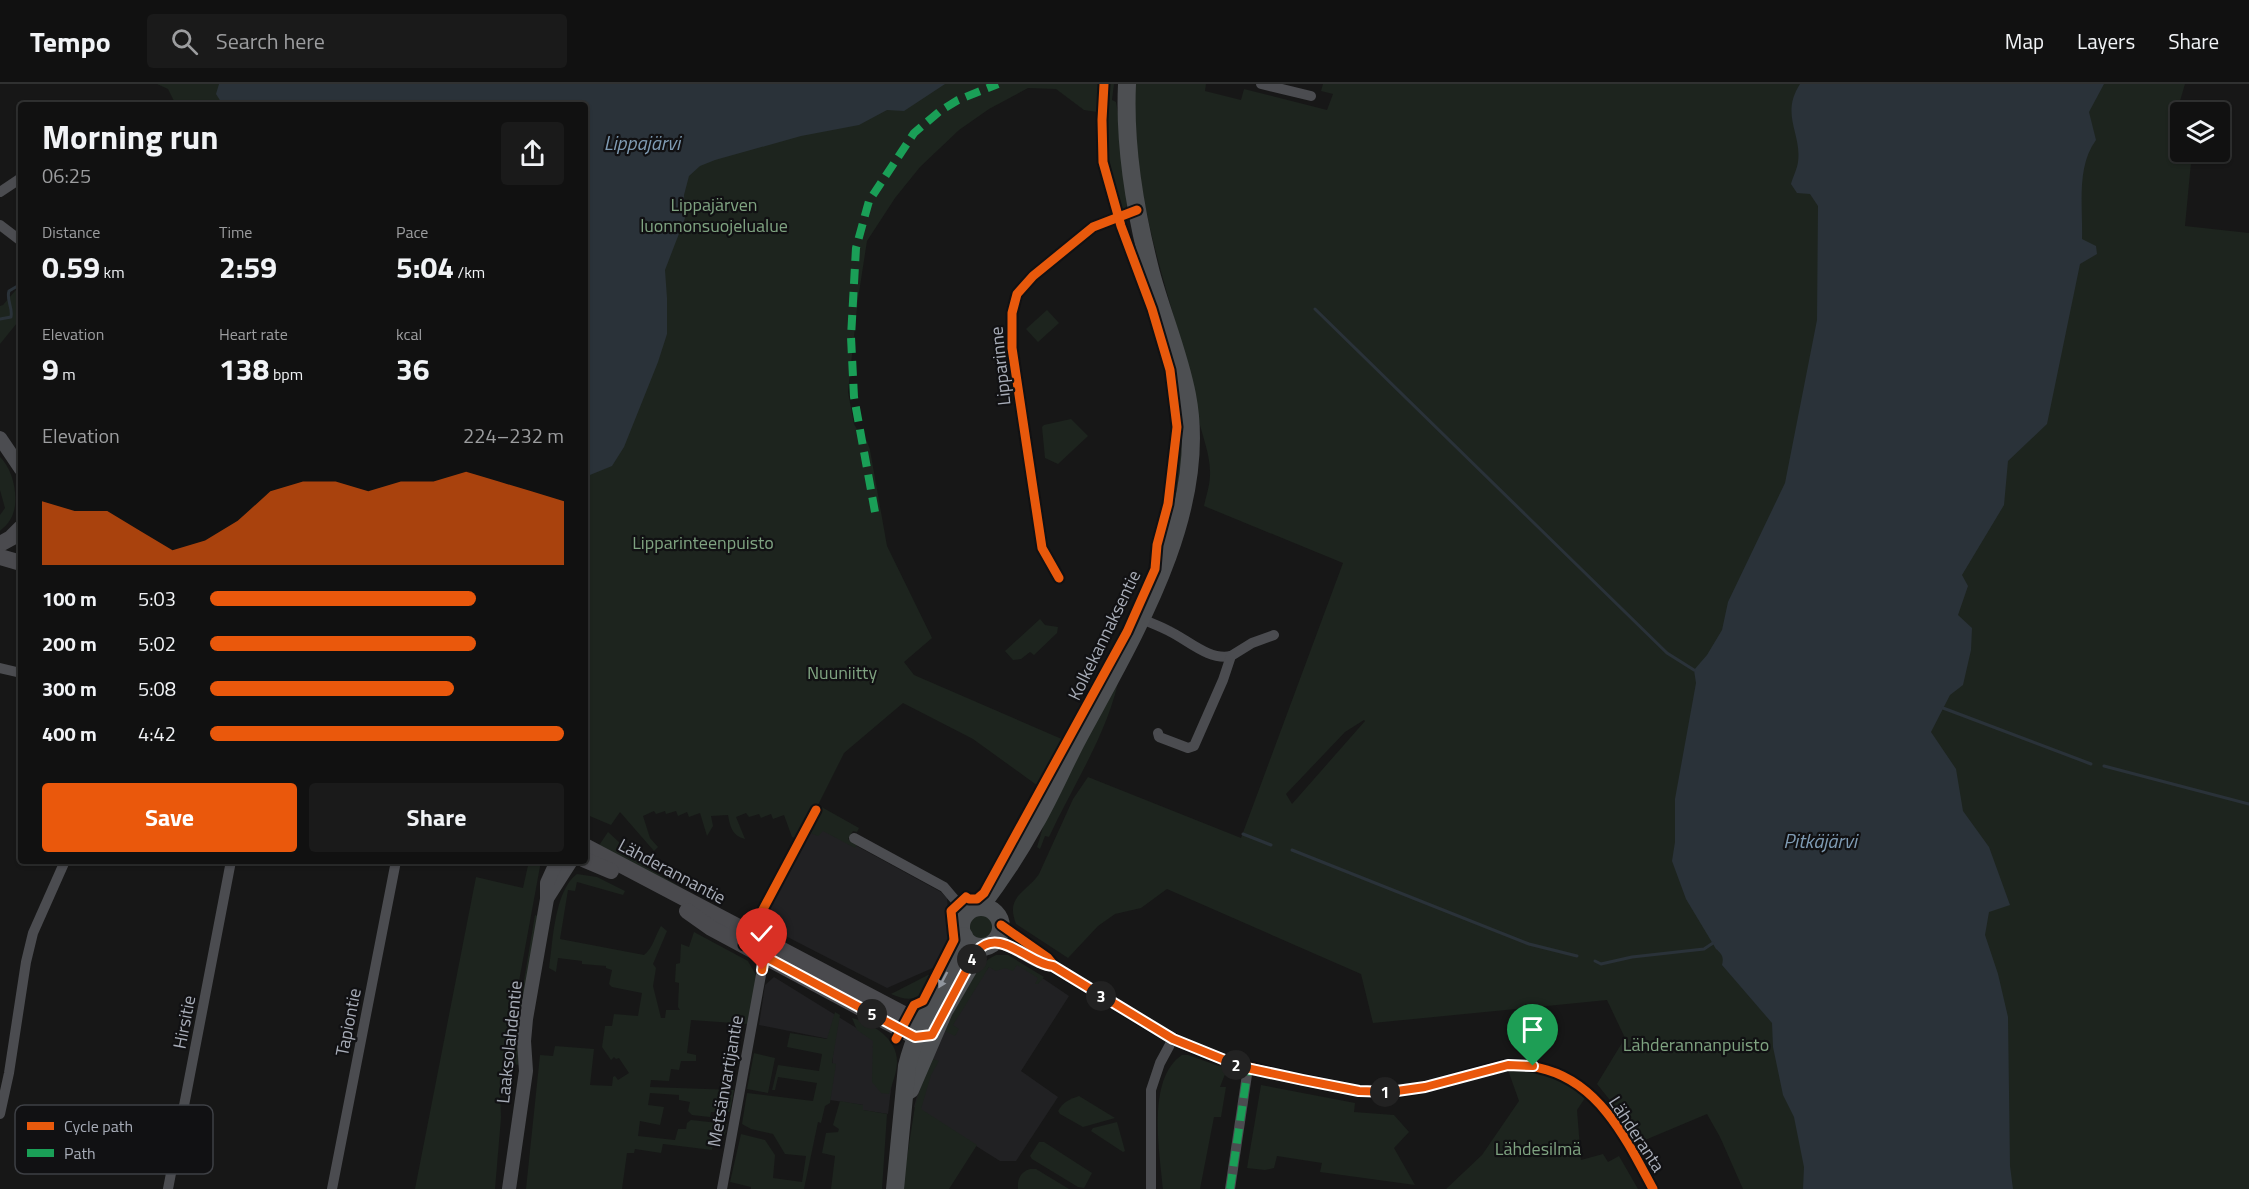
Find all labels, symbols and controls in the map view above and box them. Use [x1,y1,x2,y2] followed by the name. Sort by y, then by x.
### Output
[147,14,567,68] search box
[30,20,111,63] text: Tempo
[216,24,325,58] text: Search here
[168,25,201,58] icon: search
[2005,25,2044,57] text: Map
[2077,25,2135,57] text: Layers
[2168,25,2219,57] text: Share
[2170,102,2230,162] map controls
[2170,102,2230,162] button: layers
[42,112,219,162] text: Morning run
[501,122,564,185] button: share
[604,127,683,158] water label: Lippajärvi
[42,160,91,191] text: 06:25
[640,191,788,239] park label: Lippajärven luonnonsuojelualue
[42,220,100,244] text: Distance
[219,220,252,244] text: Time
[396,220,428,244] text: Pace
[42,244,100,290] text: 0.59
[219,244,277,290] text: 2:59
[396,244,454,290] text: 5:04
[100,260,125,284] text: km
[454,260,485,284] text: /km
[42,322,104,346] text: Elevation
[219,322,288,346] text: Heart rate
[396,322,422,346] text: kcal
[982,325,1018,407] street label: Lipparinne
[42,346,59,392] text: 9
[219,346,269,392] text: 138
[396,346,430,392] text: 36
[59,362,76,386] text: m
[269,362,303,386] text: bpm
[42,420,120,451] text: Elevation
[463,420,564,451] text: 224–232 m
[632,529,774,556] park label: Lipparinteenpuisto
[1061,565,1147,705] street label: Kolkekannaksentie
[42,583,97,614] text: 100 m
[138,583,176,614] text: 5:03
[42,628,97,659] text: 200 m
[138,628,176,659] text: 5:02
[807,659,877,686] park label: Nuuniitty
[42,673,97,704] text: 300 m
[138,673,176,704] text: 5:08
[42,718,97,749] text: 400 m
[138,718,176,749] text: 4:42
[42,783,297,852] button: Save
[309,783,564,852] button: Share
[1783,825,1860,856] water label: Pitkäjärvi
[613,831,731,911] street label: Lähderannantie
[736,908,787,970] pin
[745,917,778,950] icon: check
[957,944,987,974] pin: 4
[968,947,976,971] text: 4
[938,972,948,989] one-way arrow
[489,979,529,1105] street label: Laaksolahdentie
[1086,981,1116,1011] pin: 3
[1097,984,1105,1008] text: 3
[328,986,368,1058] street label: Tapiontie
[166,993,202,1051] street label: Hirsitie
[857,999,887,1029] pin: 5
[868,1002,876,1026] text: 5
[1507,1004,1558,1066] pin
[700,1013,750,1149] street label: Metsänvartijantie
[1516,1013,1549,1046] icon: arrive
[1623,1031,1769,1058] park label: Lähderannanpuisto
[1221,1050,1251,1080] pin: 2
[1232,1053,1240,1077] text: 2
[1370,1077,1400,1107] pin: 1
[1381,1080,1389,1104] text: 1
[1602,1091,1672,1177] street label: Lähderanta
[15,1105,213,1174] legend
[64,1114,133,1138] text: Cycle path
[1495,1135,1581,1162] park label: Lähdesilmä
[64,1141,96,1165] text: Path

